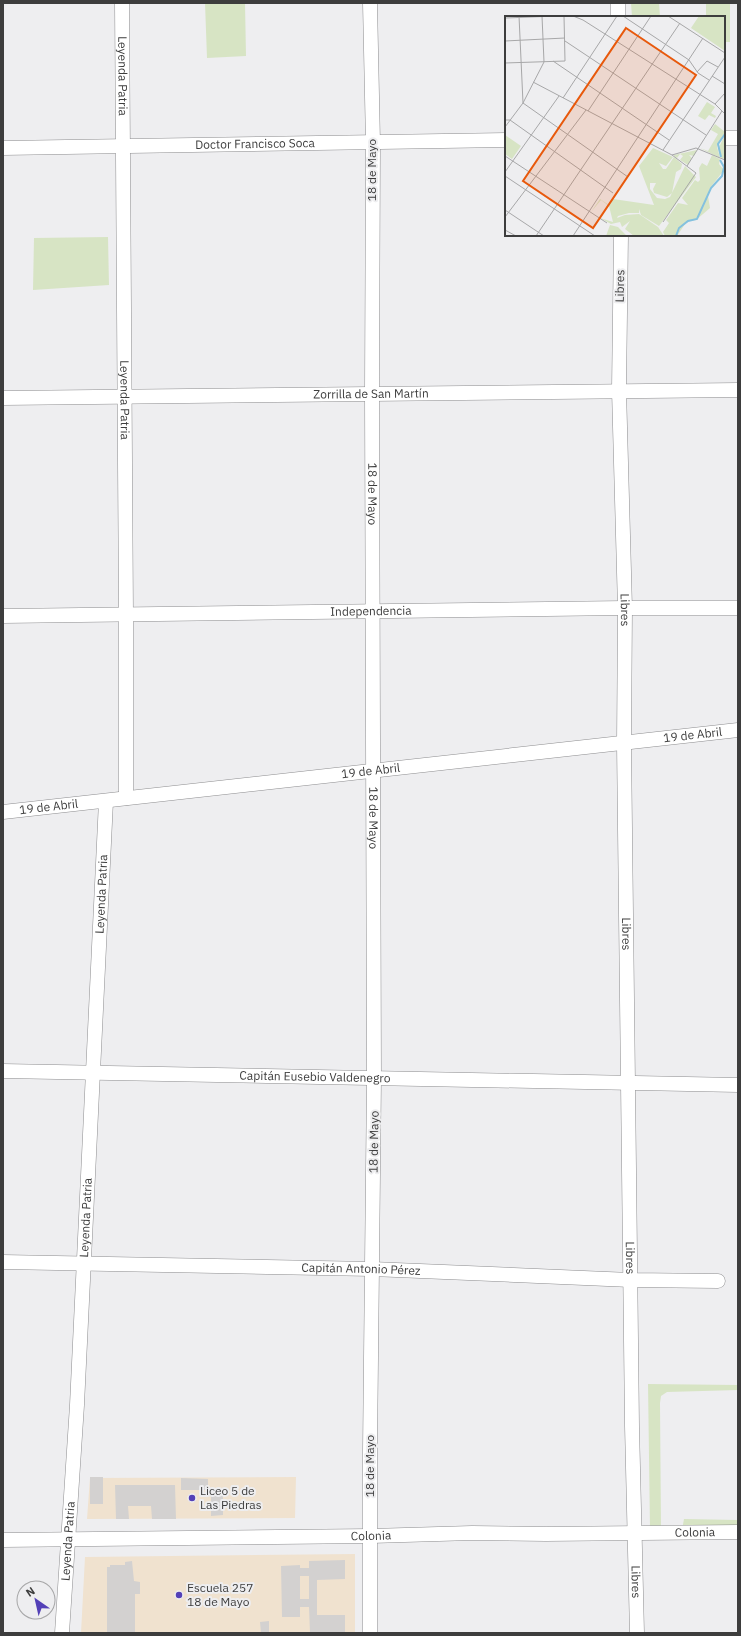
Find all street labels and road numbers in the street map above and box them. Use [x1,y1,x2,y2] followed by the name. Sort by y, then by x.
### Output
[115,36,131,116] street label: Leyenda Patria
[195,135,316,152] street label: Doctor Francisco Soca
[364,139,379,201] street label: 18 de Mayo
[612,269,627,302] street label: Libres
[117,360,133,440] street label: Leyenda Patria
[313,385,429,402] street label: Zorrilla de San Martín
[365,463,380,525] street label: 18 de Mayo
[618,593,633,627] street label: Libres
[330,603,412,619] street label: Independencia
[663,724,723,745] street label: 19 de Abril
[341,760,401,781] street label: 19 de Abril
[366,787,381,849] street label: 18 de Mayo
[19,796,79,817] street label: 19 de Abril
[92,853,110,934] street label: Leyenda Patria
[619,917,634,951] street label: Libres
[239,1068,391,1085] street label: Capitán Eusebio Valdenegro
[365,1110,382,1173] street label: 18 de Mayo
[76,1177,95,1258] street label: Leyenda Patria
[623,1241,638,1274] street label: Libres
[301,1260,421,1278] street label: Capitán Antonio Pérez
[362,1435,377,1497] street label: 18 de Mayo
[57,1500,78,1581] street label: Leyenda Patria
[675,1524,716,1540] street label: Colonia
[351,1527,392,1543] street label: Colonia
[628,1565,644,1599] street label: Libres

